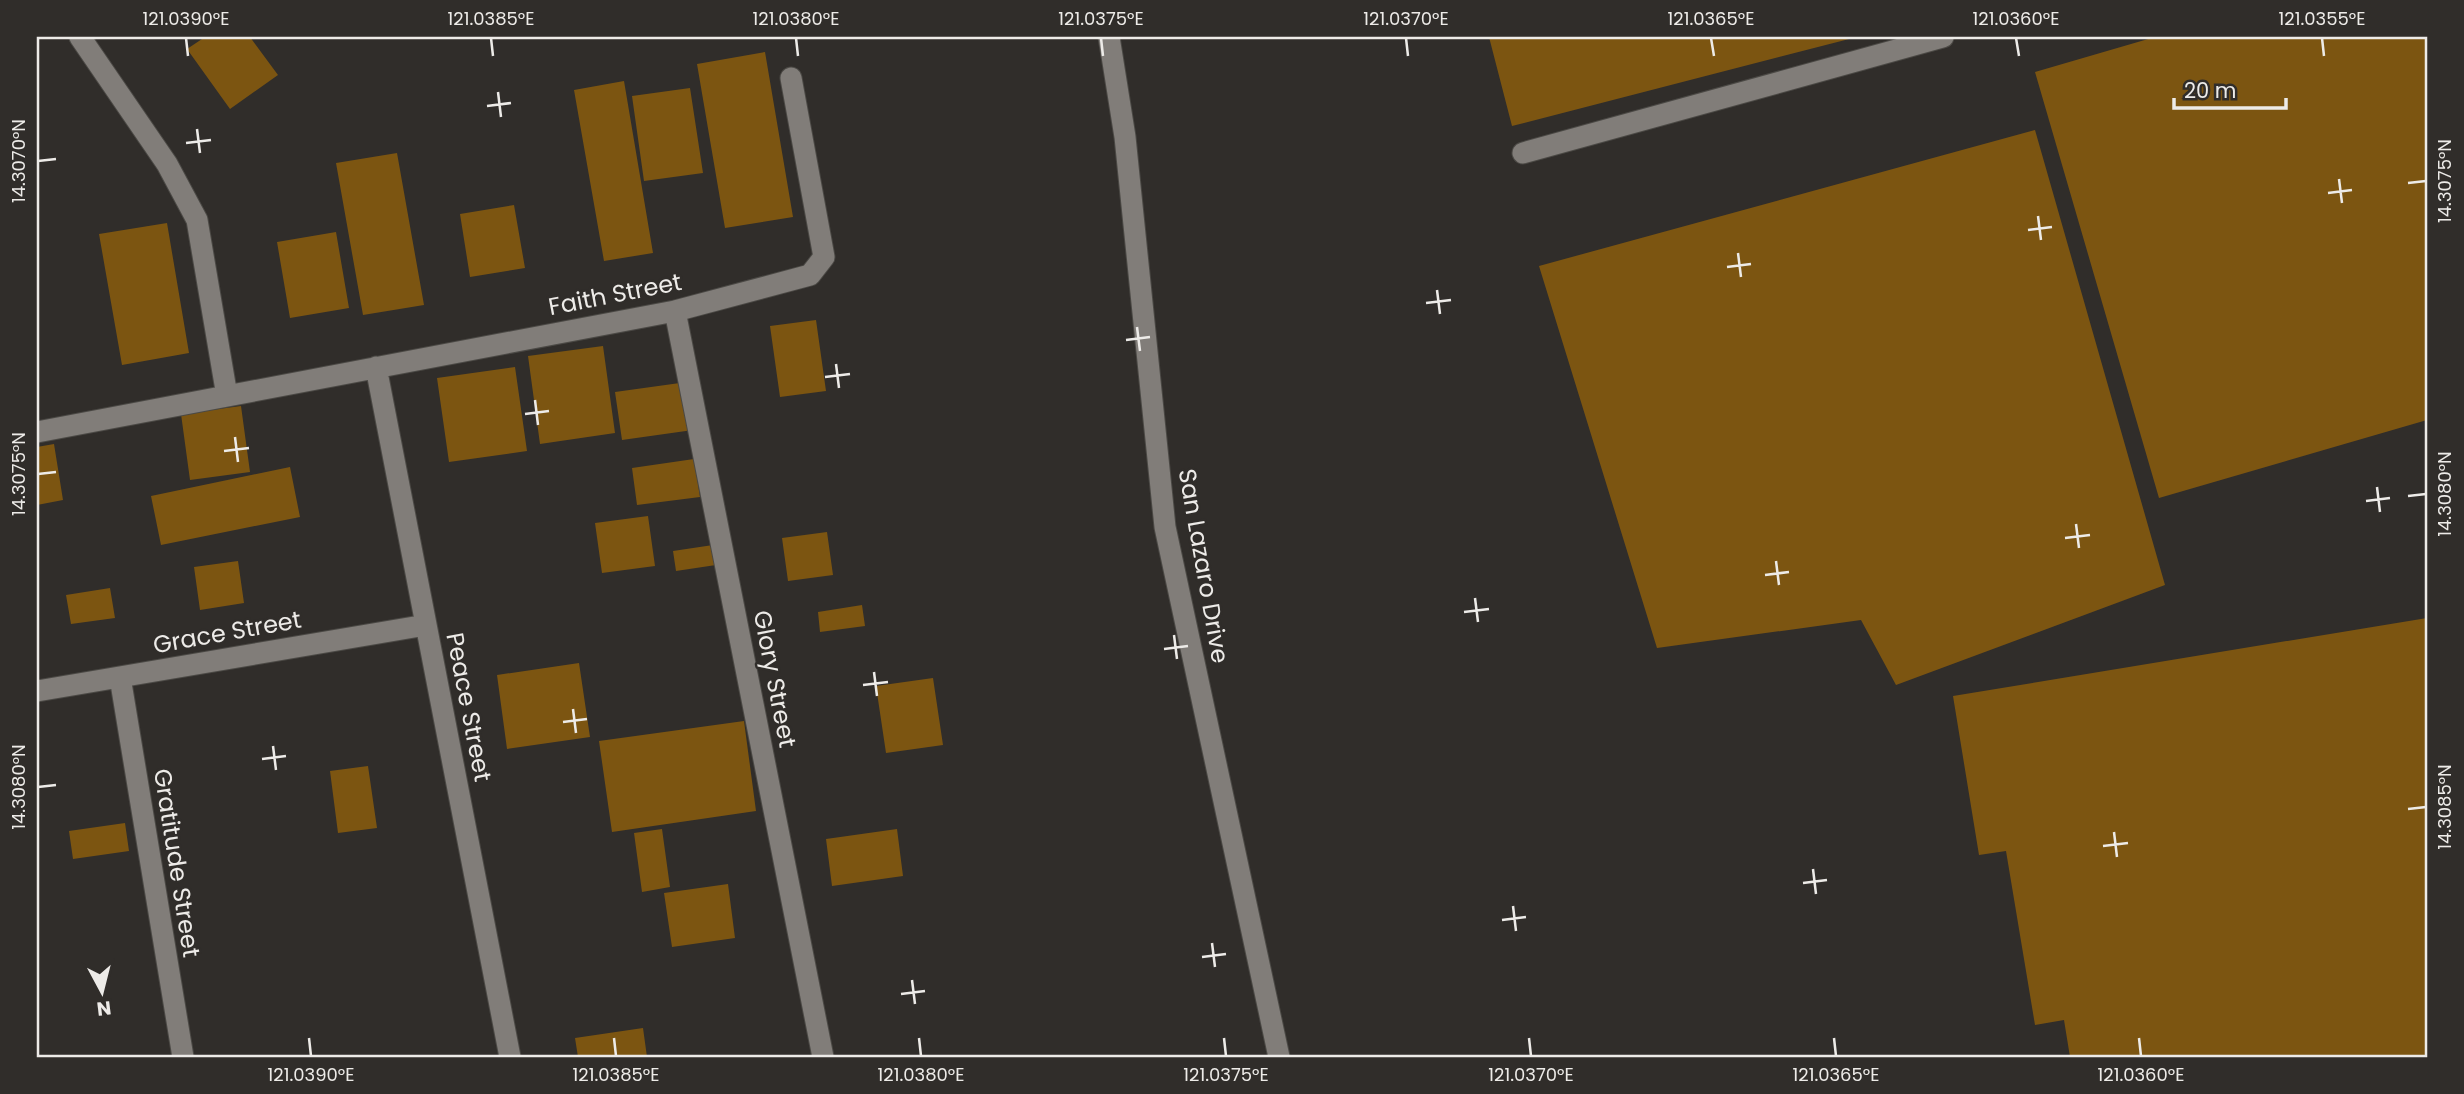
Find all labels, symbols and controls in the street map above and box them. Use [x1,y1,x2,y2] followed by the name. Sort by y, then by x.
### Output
[143,6,229,31] text: 121.0390°E
[448,6,534,31] text: 121.0385°E
[753,6,839,31] text: 121.0380°E
[1058,6,1144,31] text: 121.0375°E
[1363,6,1449,31] text: 121.0370°E
[1668,6,1754,31] text: 121.0365°E
[1973,6,2059,31] text: 121.0360°E
[2279,6,2365,31] text: 121.0355°E
[2174,66,2286,110] scale bar
[2184,76,2237,105] text: 20 m
[6,119,31,203] text: 14.3070°N
[2432,139,2457,223] text: 14.3075°N
[546,265,684,323] street label: Faith Street
[6,432,31,516] text: 14.3075°N
[2432,451,2457,537] text: 14.3080°N
[1171,466,1237,666] street label: San Lazaro Drive
[150,603,304,661] street label: Grace Street
[746,608,804,750] street label: Glory Street
[438,630,500,784] street label: Peace Street
[6,744,31,830] text: 14.3080°N
[2432,764,2457,850] text: 14.3085°N
[146,766,208,960] street label: Gratitude Street
[66,958,136,1028] north arrow
[95,994,113,1023] text: N
[268,1062,354,1087] text: 121.0390°E
[573,1062,659,1087] text: 121.0385°E
[878,1062,964,1087] text: 121.0380°E
[1183,1062,1269,1087] text: 121.0375°E
[1488,1062,1574,1087] text: 121.0370°E
[1793,1062,1879,1087] text: 121.0365°E
[2098,1062,2184,1087] text: 121.0360°E

